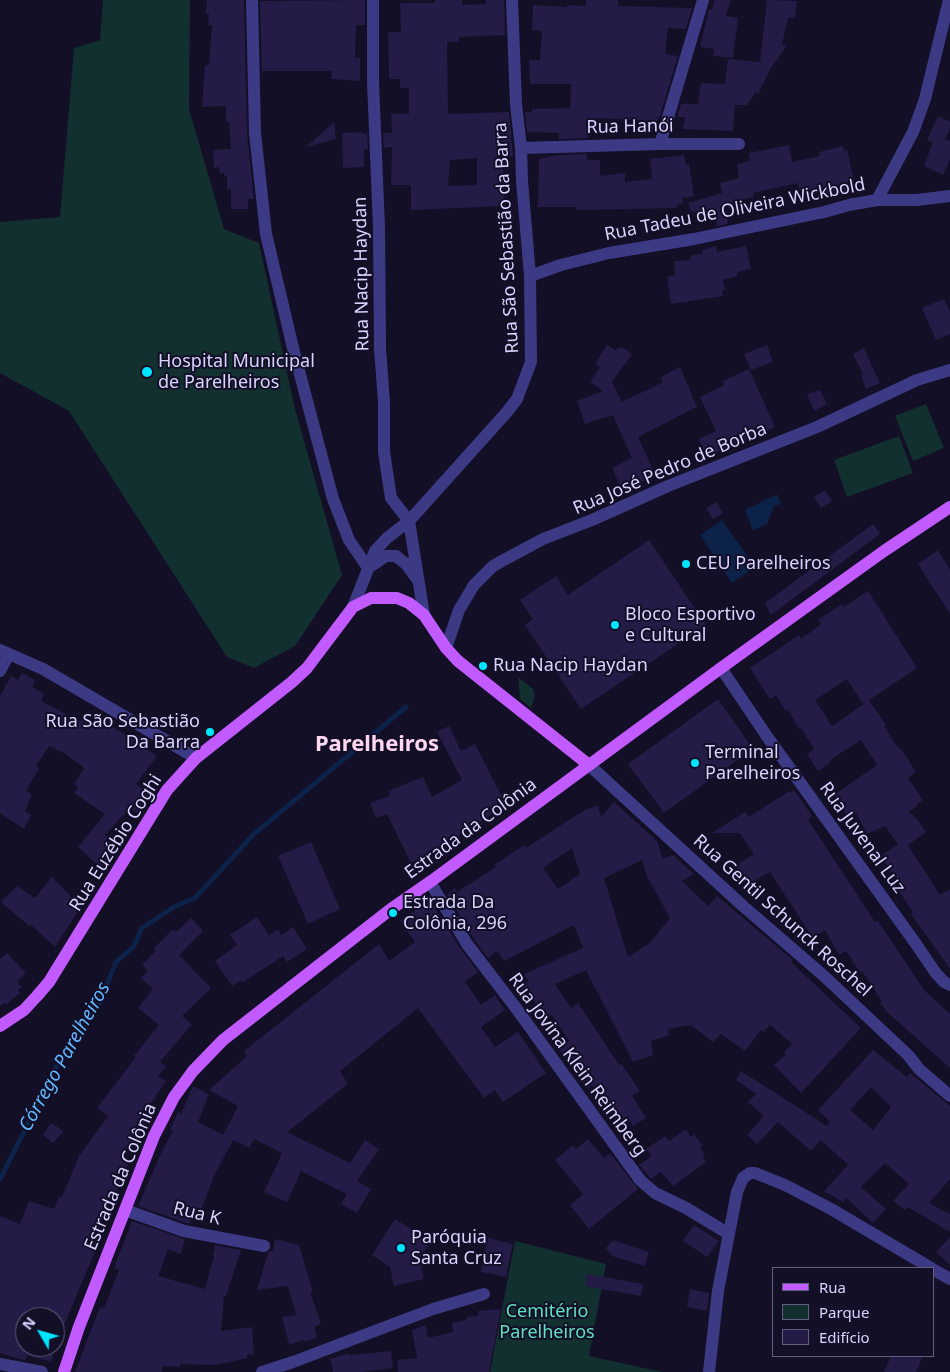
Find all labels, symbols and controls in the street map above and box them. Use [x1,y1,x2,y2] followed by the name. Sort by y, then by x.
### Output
[586,115,674,139] street label: Rua Hanói
[490,122,524,354] street label: Rua São Sebastião da Barra
[603,174,867,246] street label: Rua Tadeu de Oliveira Wickbold
[350,196,374,352] street label: Rua Nacip Haydan
[158,351,315,394] place label: Hospital Municipal de Parelheiros
[140,365,154,379] marker: Hospital Municipal de Parelheiros
[570,418,770,520] street label: Rua José Pedro de Borba
[696,553,831,575] place label: CEU Parelheiros
[680,558,692,570] marker: CEU Parelheiros
[625,604,756,646] place label: Bloco Esportivo e Cultural
[609,619,621,631] marker: Bloco Esportivo e Cultural
[493,655,648,677] place label: Rua Nacip Haydan
[477,660,489,672] marker: Rua Nacip Haydan
[45,711,200,754] place label: Rua São Sebastião Da Barra
[204,726,216,738] marker: Rua São Sebastião Da Barra
[315,732,439,758] district label: Parelheiros
[705,742,800,784] place label: Terminal Parelheiros
[689,757,701,769] marker: Terminal Parelheiros
[65,771,167,915] street label: Rua Euzébio Coghi
[401,774,541,884] street label: Estrada da Colônia
[814,778,910,898] street label: Rua Juvenal Luz
[689,830,875,1002] street label: Rua Gentil Schunck Roschel
[403,892,507,934] place label: Estrada Da Colônia, 296
[387,907,399,919] marker: Estrada Da Colônia, 296
[503,969,651,1161] street label: Rua Jovina Klein Reimberg
[14,978,116,1136] water label: Córrego Parelheiros
[80,1100,162,1254] street label: Estrada da Colônia
[171,1198,223,1230] street label: Rua K
[411,1227,502,1270] place label: Paróquia Santa Cruz
[395,1242,407,1254] marker: Paróquia Santa Cruz
[772,1267,935,1357] legend
[819,1277,846,1297] text: Rua
[499,1301,595,1344] park label: Cemitério Parelheiros
[819,1302,869,1322] text: Parque
[15,1307,65,1357] north arrow
[18,1313,40,1333] text: N
[819,1327,870,1347] text: Edifício

